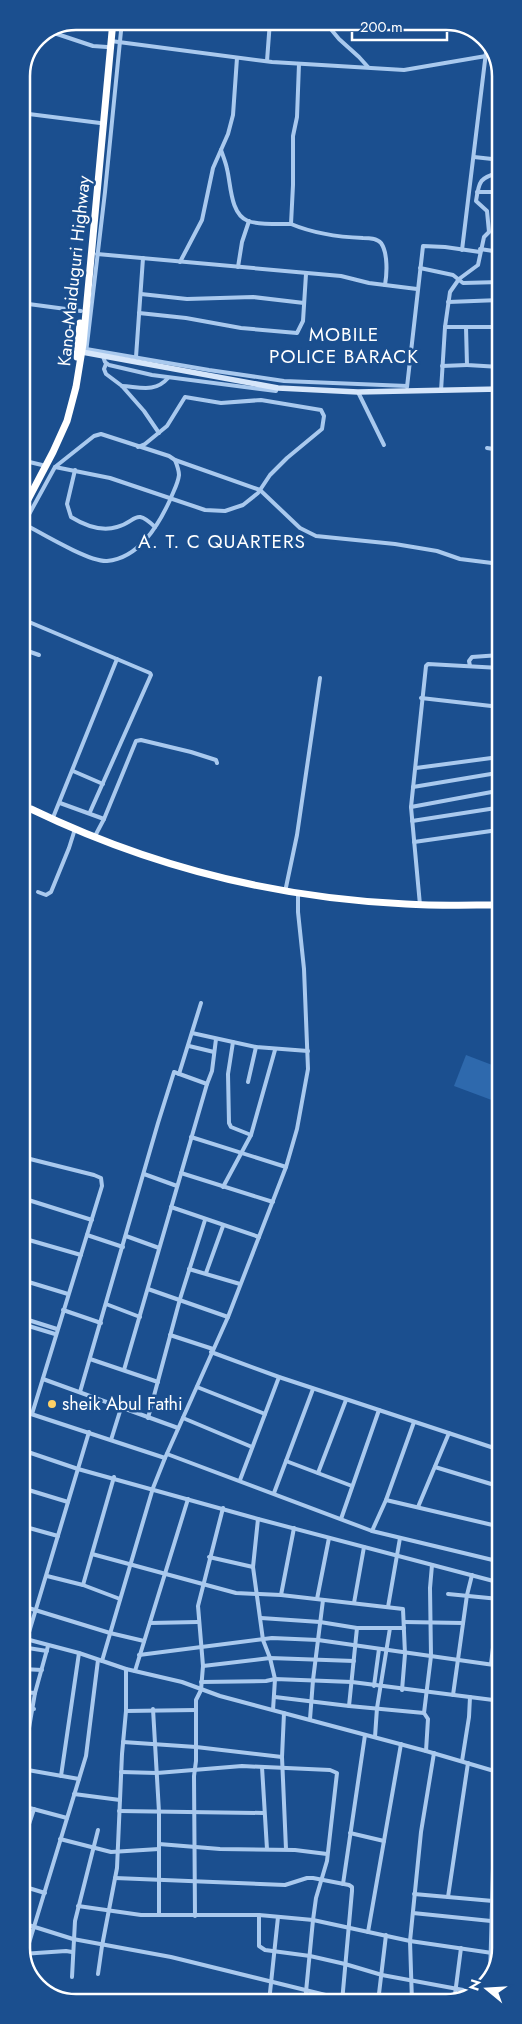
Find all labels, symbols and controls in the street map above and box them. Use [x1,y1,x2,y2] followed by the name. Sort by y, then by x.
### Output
[352,10,447,42] scale bar
[360,16,403,38] text: 200 m
[51,174,97,368] street label: Kano-Maiduguri Highway
[269,321,419,370] district label: MOBILE POLICE BARACK
[138,528,306,555] district label: A. T. C QUARTERS
[62,1391,183,1417] place label: sheik Abul Fathi
[46,1398,58,1410] marker: sheik Abul Fathi
[462,1964,512,2014] north arrow
[463,1977,486,1993] text: N

